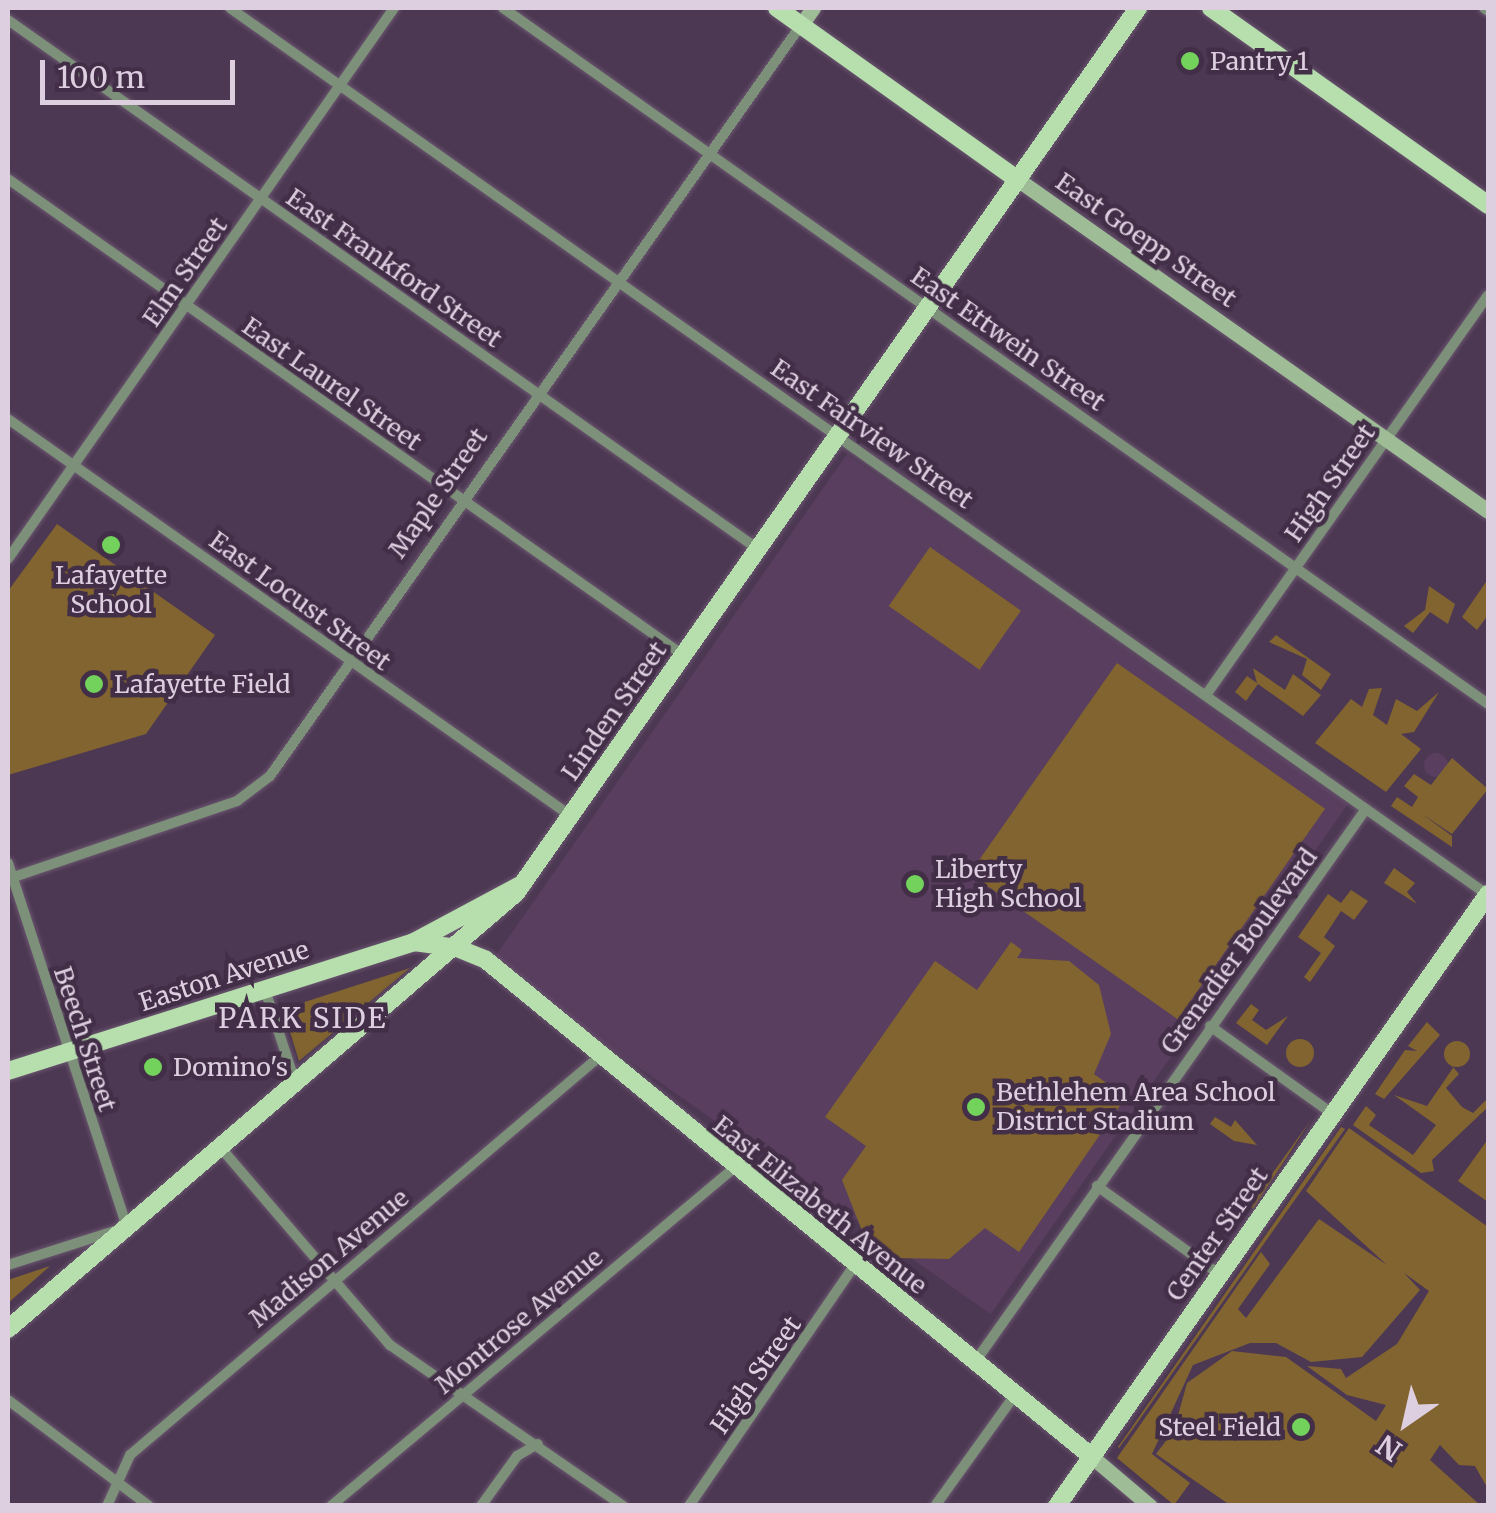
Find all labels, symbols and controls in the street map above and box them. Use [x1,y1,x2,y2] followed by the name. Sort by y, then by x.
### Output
[45,40,240,102] scale bar
[1210,46,1309,76] place label: Pantry 1
[1179,50,1201,72] marker: Pantry 1
[57,58,145,96] text: 100 m
[1050,167,1242,313] street label: East Goepp Street
[280,182,508,354] street label: East Frankford Street
[137,212,233,332] street label: Elm Street
[905,261,1111,417] street label: East Ettwein Street
[237,311,427,457] street label: East Laurel Street
[765,353,979,515] street label: East Fairview Street
[1279,418,1381,548] street label: High Street
[382,422,494,564] street label: Maple Street
[203,525,397,677] street label: East Locust Street
[100,534,122,556] marker: Lafayette School
[55,561,167,620] place label: Lafayette School
[555,636,673,786] street label: Linden Street
[114,669,291,699] place label: Lafayette Field
[83,673,105,695] marker: Lafayette Field
[1154,843,1324,1059] street label: Grenadier Boulevard
[935,855,1081,914] place label: Liberty High School
[904,873,926,895] marker: Liberty High School
[135,934,313,1018] street label: Easton Avenue
[47,963,123,1115] street label: Beech Street
[218,1001,388,1035] district label: PARK SIDE
[173,1052,288,1082] place label: Domino's
[142,1056,164,1078] marker: Domino's
[996,1078,1275,1137] place label: Bethlehem Area School District Stadium
[965,1096,987,1118] marker: Bethlehem Area School District Stadium
[707,1110,933,1300] street label: East Elizabeth Avenue
[1160,1161,1274,1307] street label: Center Street
[243,1183,415,1333] street label: Madison Avenue
[429,1242,609,1400] street label: Montrose Avenue
[705,1310,807,1440] street label: High Street
[1356,1373,1456,1473] north arrow
[1158,1412,1281,1442] place label: Steel Field
[1290,1416,1312,1438] marker: Steel Field
[1370,1427,1408,1469] text: N

